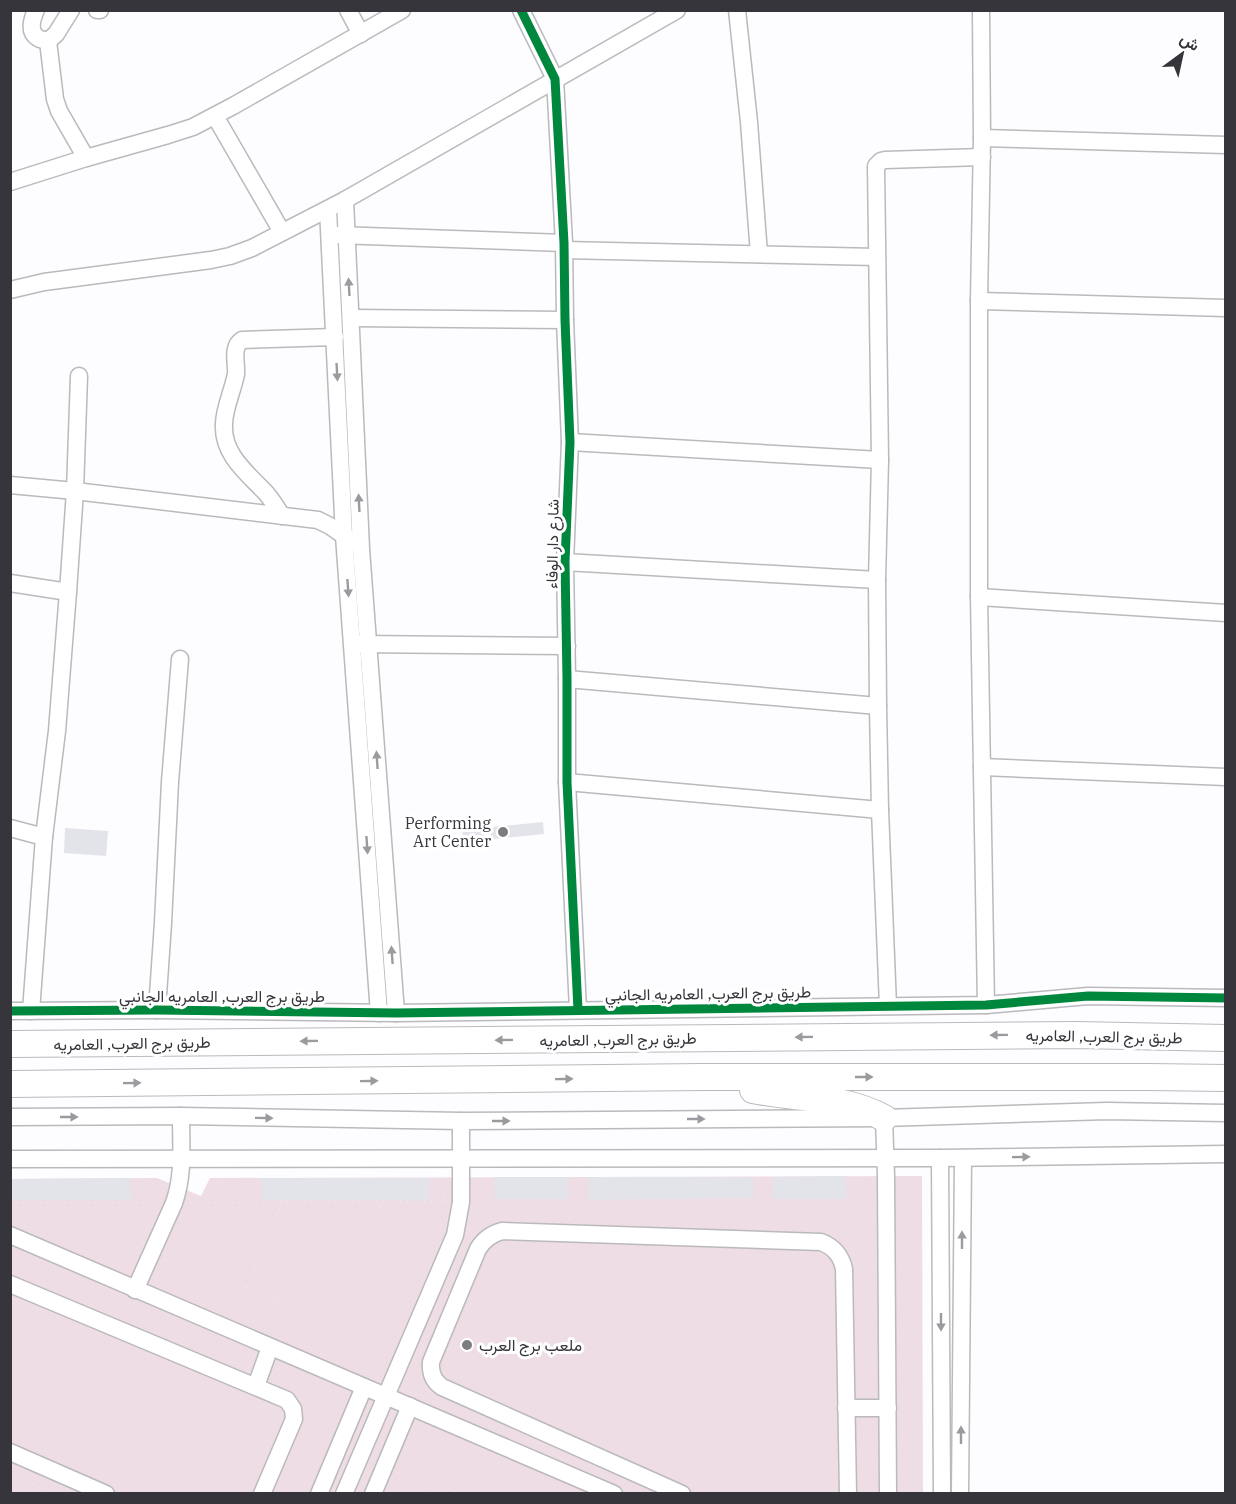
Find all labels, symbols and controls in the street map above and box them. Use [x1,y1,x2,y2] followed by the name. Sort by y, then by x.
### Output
[1152,24,1212,84] north arrow
[1177,28,1204,55] text: ش
[345,278,354,297] one-way arrow
[332,362,341,381] one-way arrow
[355,493,364,512] one-way arrow
[541,499,565,589] street label: شارع دار الوفاء
[343,578,353,597] one-way arrow
[372,751,382,770] one-way arrow
[405,813,491,851] place label: Performing Art Center
[496,825,510,839] marker: Performing Art Center
[362,835,372,854] one-way arrow
[387,945,396,964] one-way arrow
[605,981,811,1009] street label: طريق برج العرب, العامريه الجانبي
[119,986,325,1010] street label: طريق برج العرب, العامريه الجانبي
[1025,1025,1183,1049] street label: طريق برج العرب, العامريه
[539,1028,697,1052] street label: طريق برج العرب, العامريه
[990,1030,1009,1040] one-way arrow
[53,1032,211,1056] street label: طريق برج العرب, العامريه
[795,1032,814,1042] one-way arrow
[495,1035,514,1045] one-way arrow
[300,1037,319,1046] one-way arrow
[854,1072,873,1082] one-way arrow
[554,1074,573,1084] one-way arrow
[359,1076,378,1086] one-way arrow
[122,1078,141,1088] one-way arrow
[59,1112,78,1122] one-way arrow
[254,1113,273,1123] one-way arrow
[686,1114,705,1124] one-way arrow
[491,1116,510,1126] one-way arrow
[1012,1152,1031,1162] one-way arrow
[957,1231,967,1250] one-way arrow
[936,1312,946,1331] one-way arrow
[479,1335,582,1357] place label: ملعب برج العرب
[460,1338,474,1352] marker: ملعب برج العرب
[956,1426,966,1445] one-way arrow

